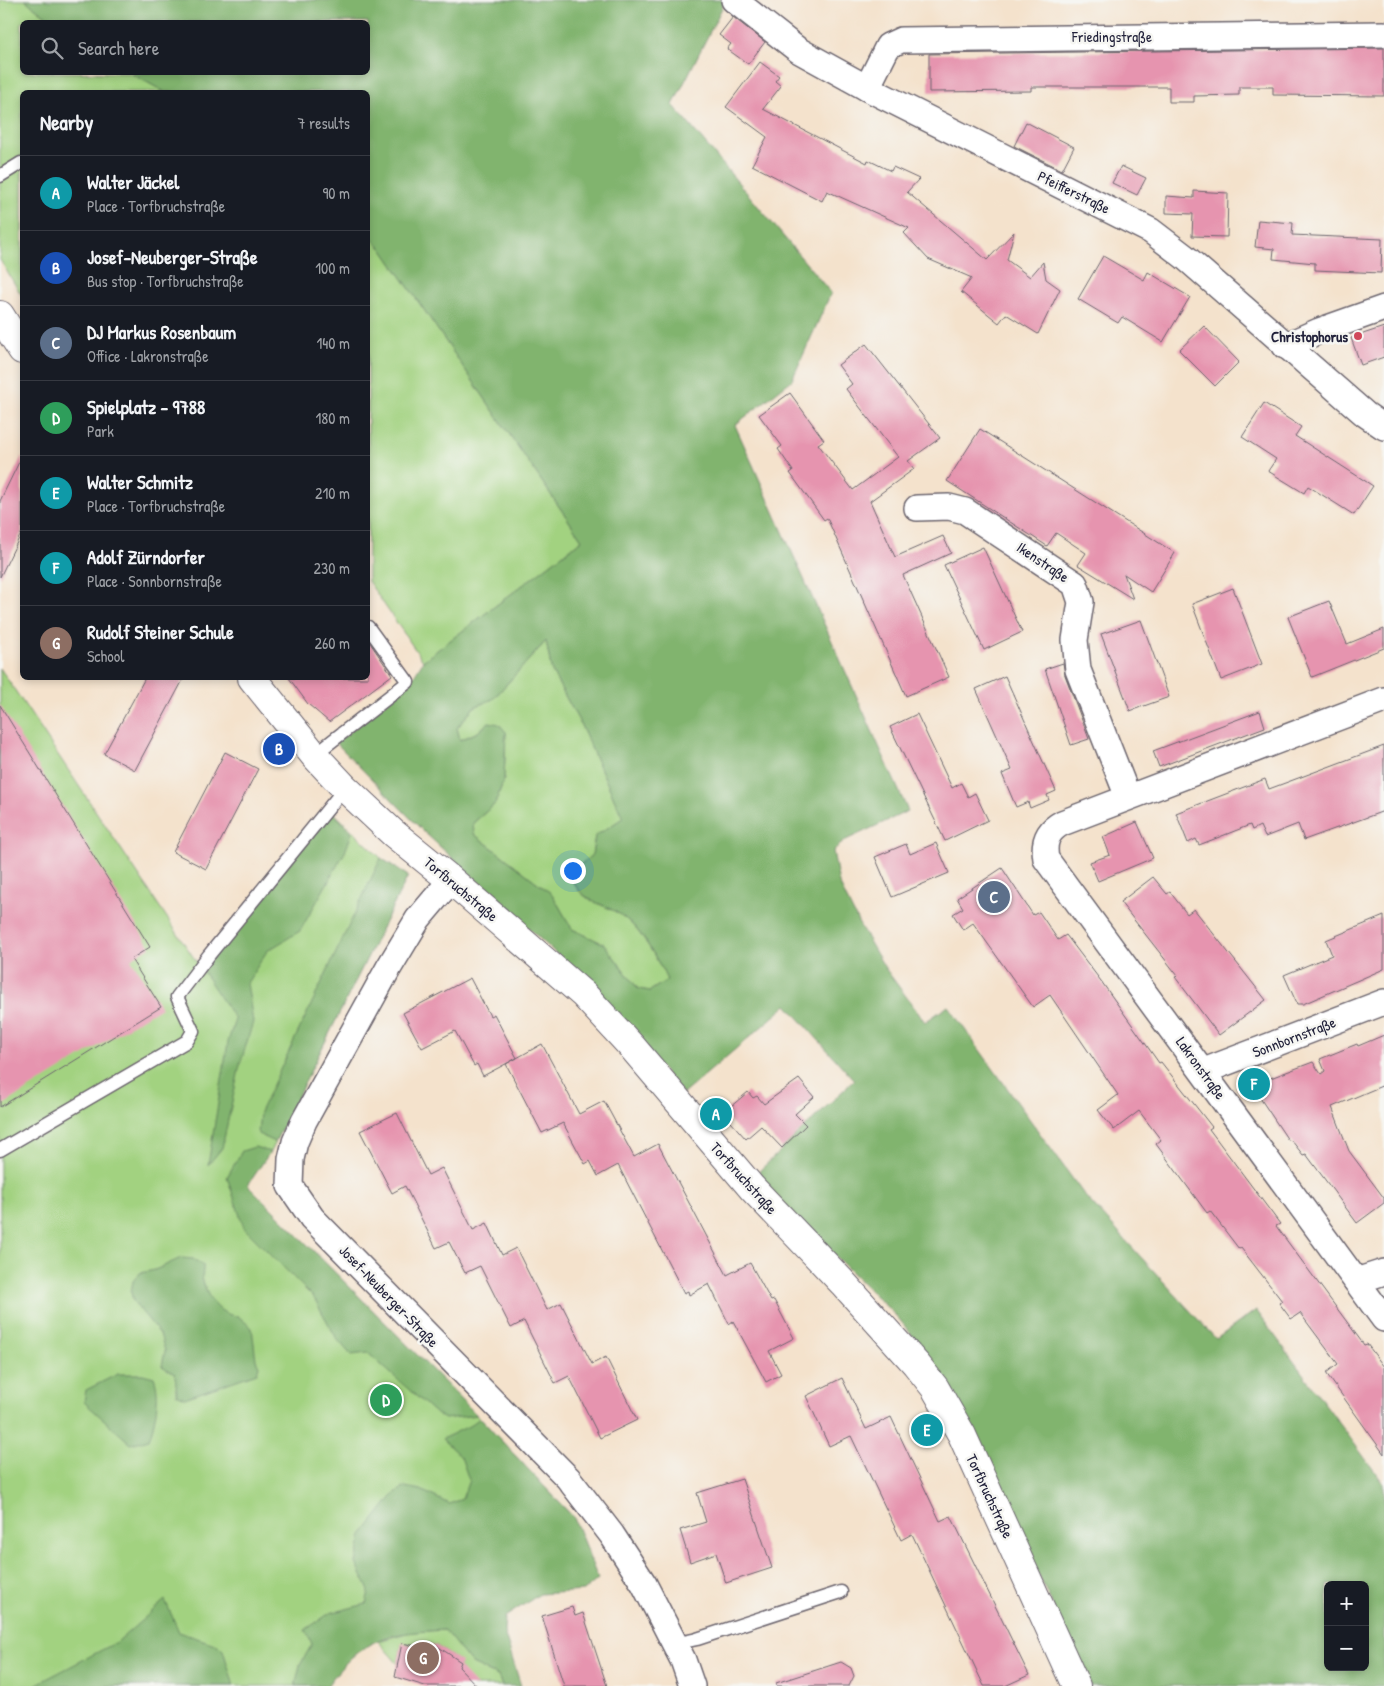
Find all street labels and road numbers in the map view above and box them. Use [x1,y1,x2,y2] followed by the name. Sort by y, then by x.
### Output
[1071,26,1152,47] street label: Friedingstraße
[1034,165,1114,219] street label: Pfeifferstraße
[1013,537,1073,587] street label: Ikenstraße
[419,852,503,926] street label: Torfbruchstraße
[1249,1011,1339,1063] street label: Sonnbornstraße
[1171,1032,1231,1104] street label: Lakronstraße
[706,1137,782,1219] street label: Torfbruchstraße
[335,1240,443,1352] street label: Josef-Neuberger-Straße
[961,1450,1019,1542] street label: Torfbruchstraße

